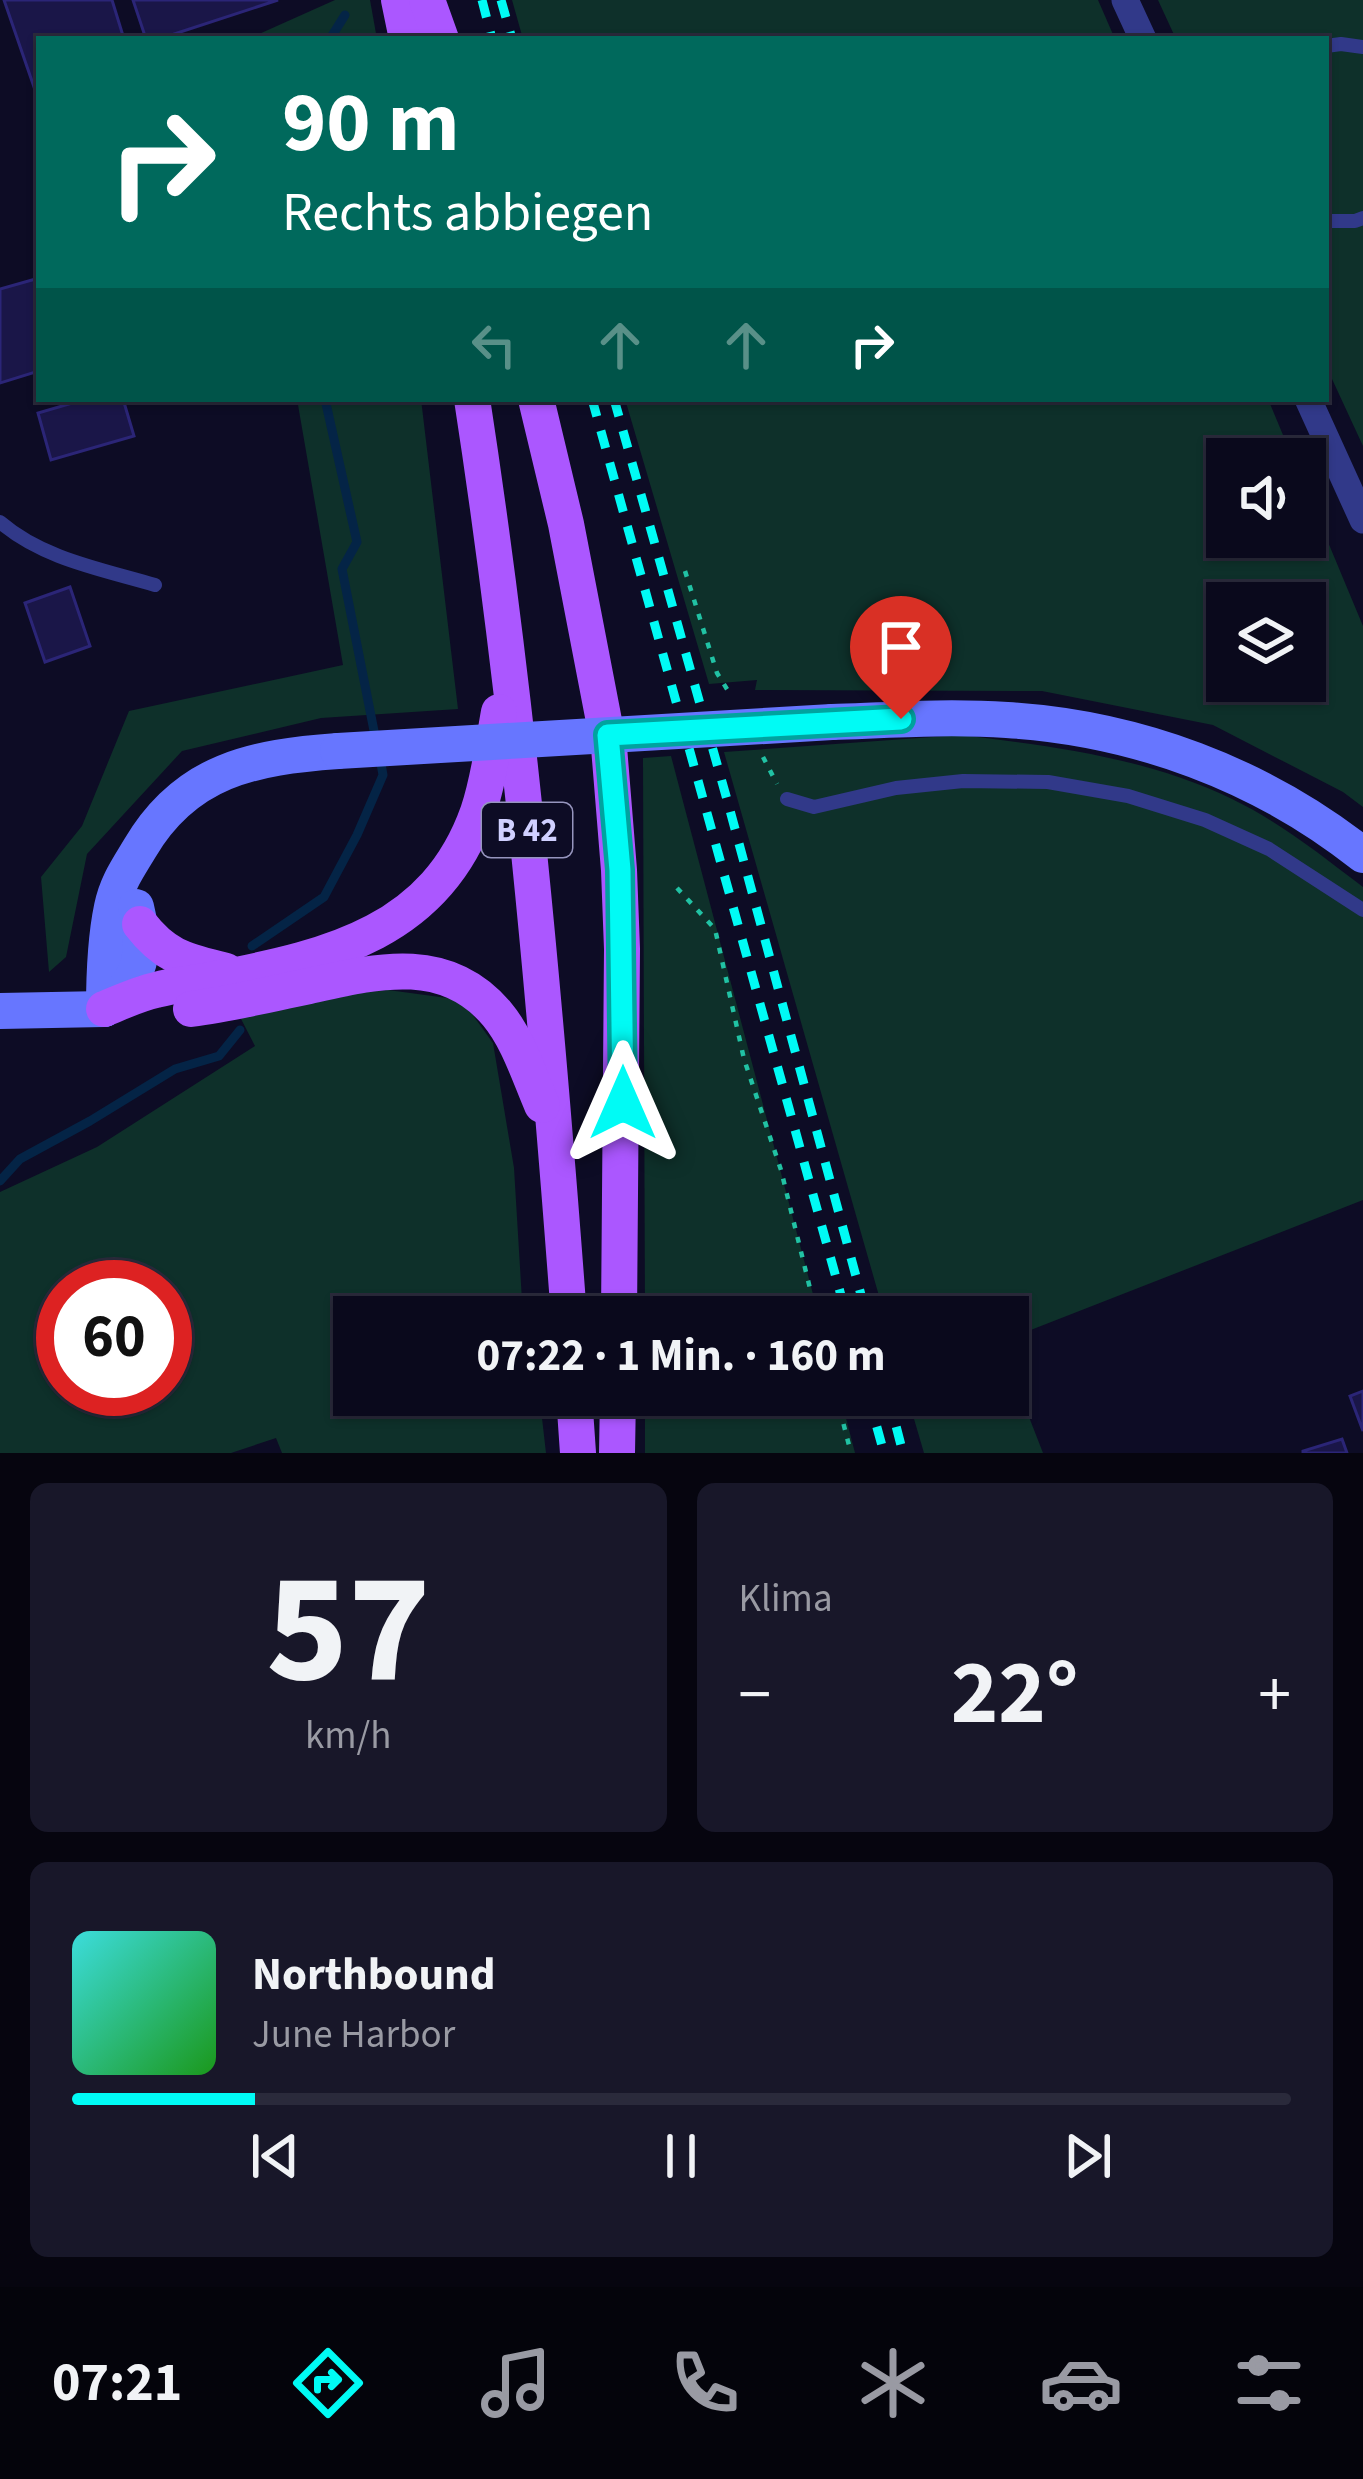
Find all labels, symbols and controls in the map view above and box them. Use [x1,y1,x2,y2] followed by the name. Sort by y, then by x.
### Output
[282,64,460,184] text: 90 m
[84,84,240,240] icon: right
[282,175,653,252] text: Rechts abbiegen
[461,312,527,378] icon: left
[587,312,653,378] icon: ahead
[713,312,779,378] icon: ahead
[839,312,905,378] icon: right
[1206,438,1326,702] map controls
[1206,438,1326,558] button: sound
[1206,582,1326,702] button: layers
[850,596,952,719] pin
[868,614,934,680] icon: arrive
[482,803,572,857] road number: B 42
[560,1040,686,1166] position arrow
[36,1260,192,1416] speed limit sign: 60
[476,1324,886,1388] text: 07:22 · 1 Min. · 160 m
[266,1519,431,1741] text: 57
[739,1571,833,1627] text: Klima
[951,1630,1079,1758] text: 22°
[739,1648,771,1742] text: −
[1258,1648,1291,1742] text: +
[305,1708,392,1764] text: km/h
[252,1943,496,2007] text: Northbound
[252,2007,455,2063] text: June Harbor
[242,2123,308,2189] icon: previous
[648,2123,714,2189] icon: pause
[1055,2123,1121,2189] icon: next
[286,2341,370,2425] icon: directions
[474,2341,558,2425] icon: music
[663,2341,747,2425] icon: phone
[851,2341,935,2425] icon: climate
[1039,2341,1123,2425] icon: car
[1227,2341,1311,2425] icon: filters
[52,2345,182,2422] text: 07:21

